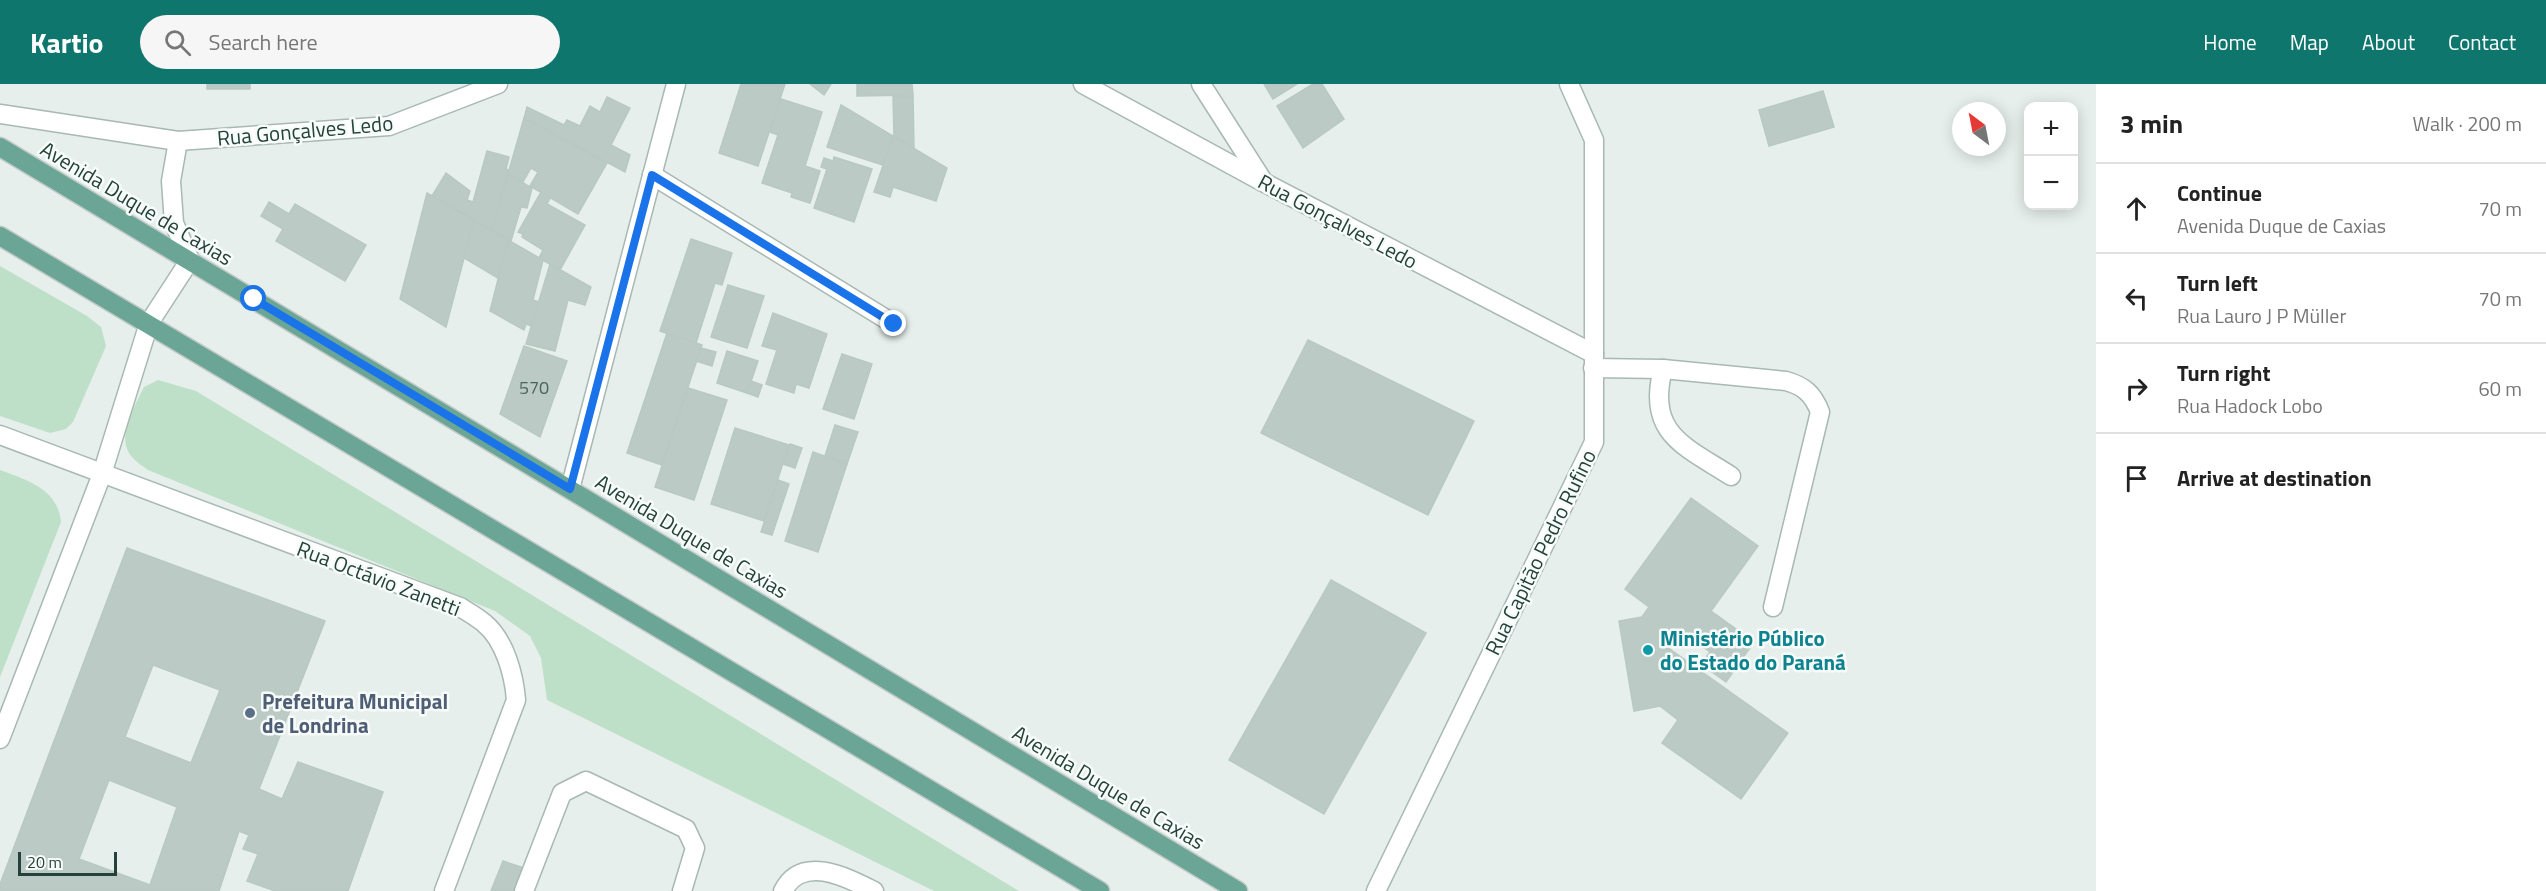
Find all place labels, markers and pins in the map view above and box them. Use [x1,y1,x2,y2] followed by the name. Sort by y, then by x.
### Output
[1660,622,1846,678] place label: Ministério Público do Estado do Paraná
[1641,643,1655,657] marker: Ministério Público do Estado do Paraná
[262,685,448,741] place label: Prefeitura Municipal de Londrina
[243,706,257,720] marker: Prefeitura Municipal de Londrina

